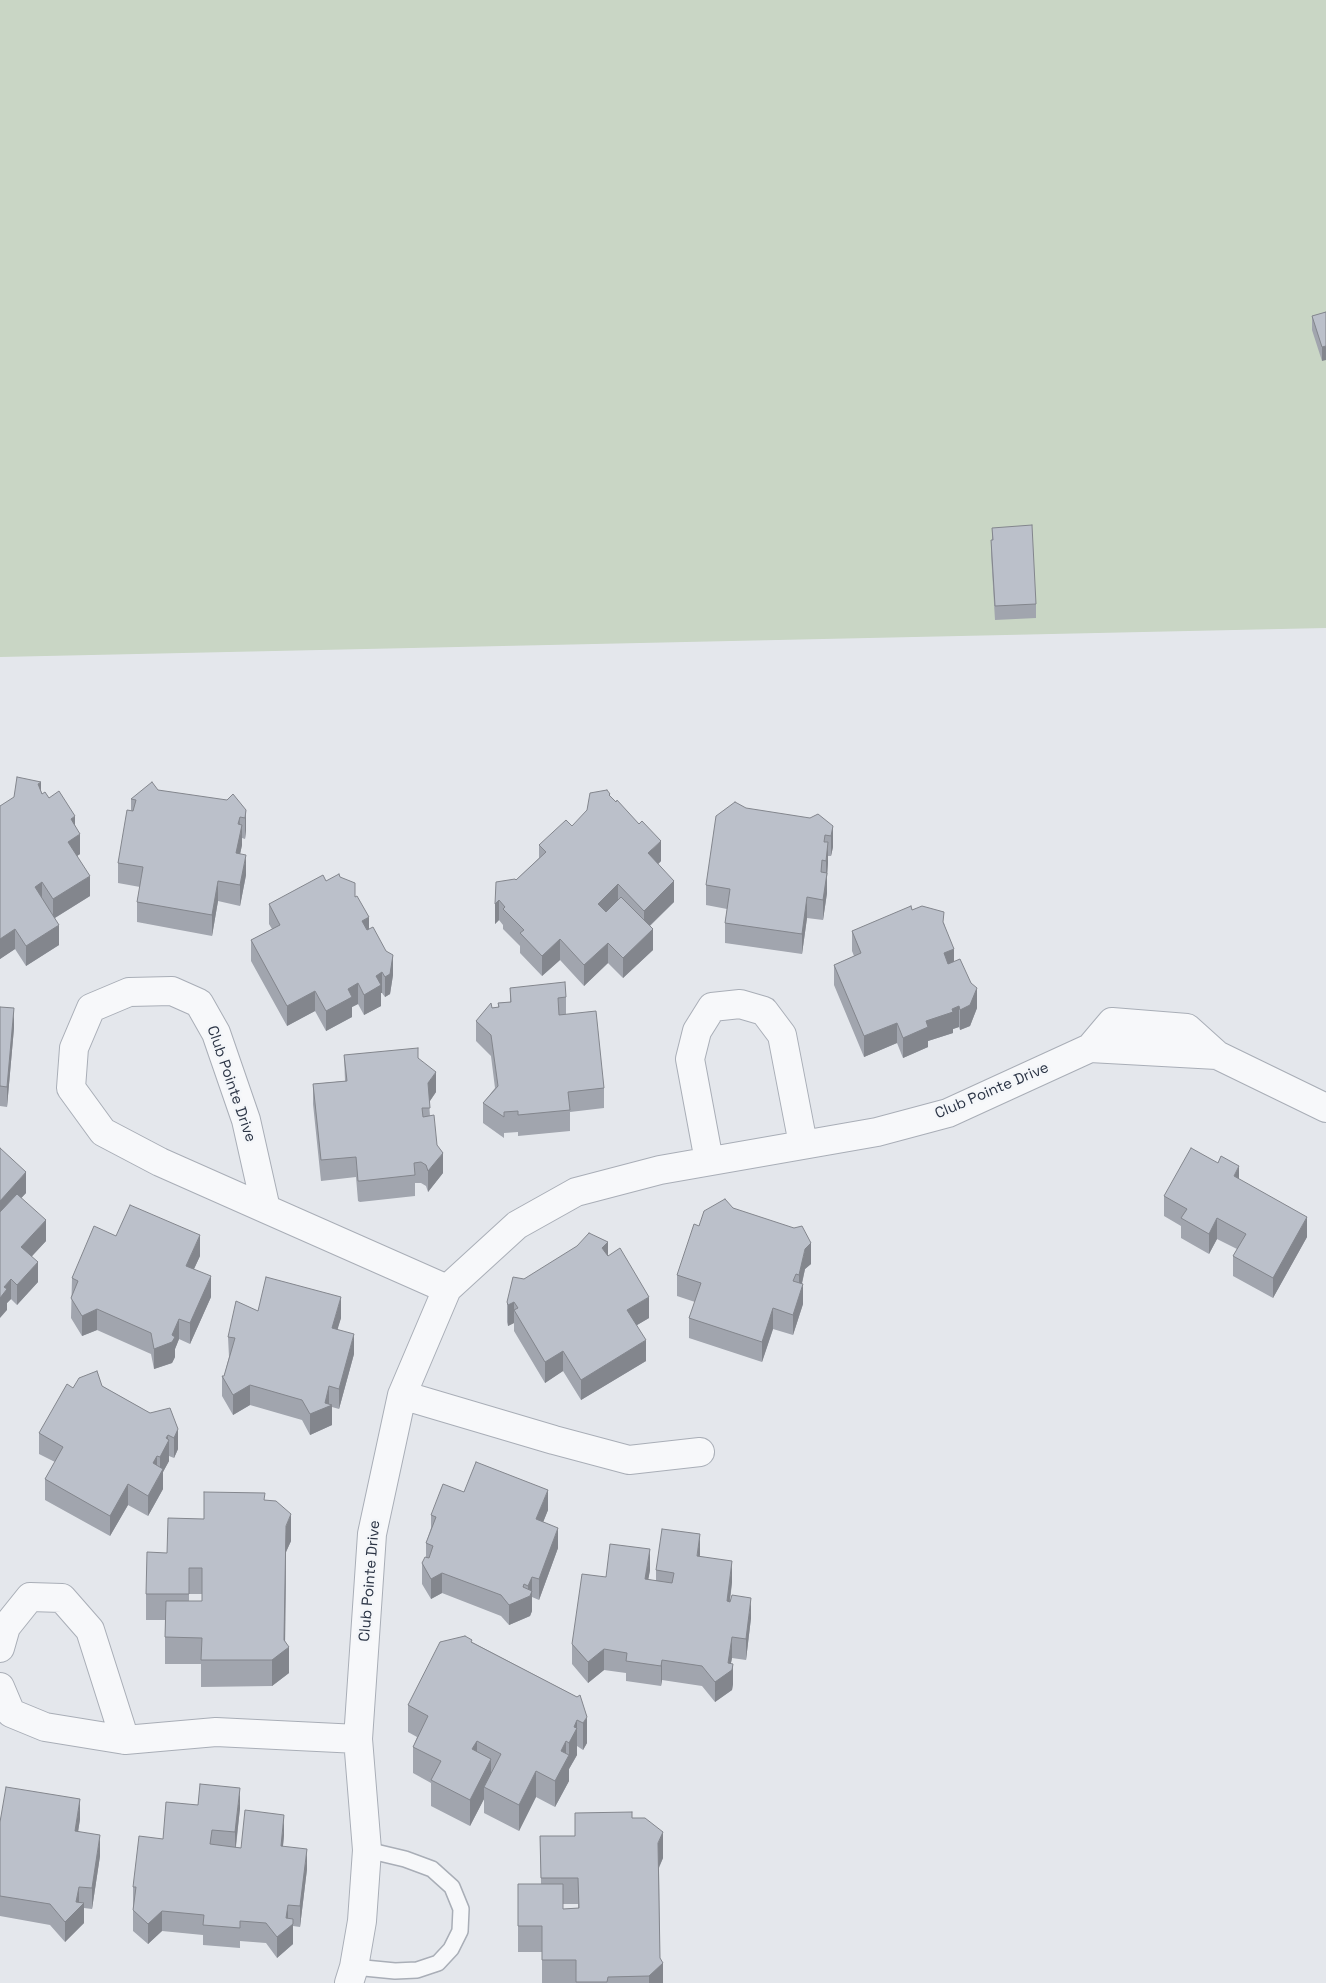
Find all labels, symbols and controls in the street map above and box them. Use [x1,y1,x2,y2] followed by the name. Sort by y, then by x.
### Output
[203,1023,259,1145] street label: Club Pointe Drive
[932,1059,1052,1123] street label: Club Pointe Drive
[356,1519,384,1643] street label: Club Pointe Drive

